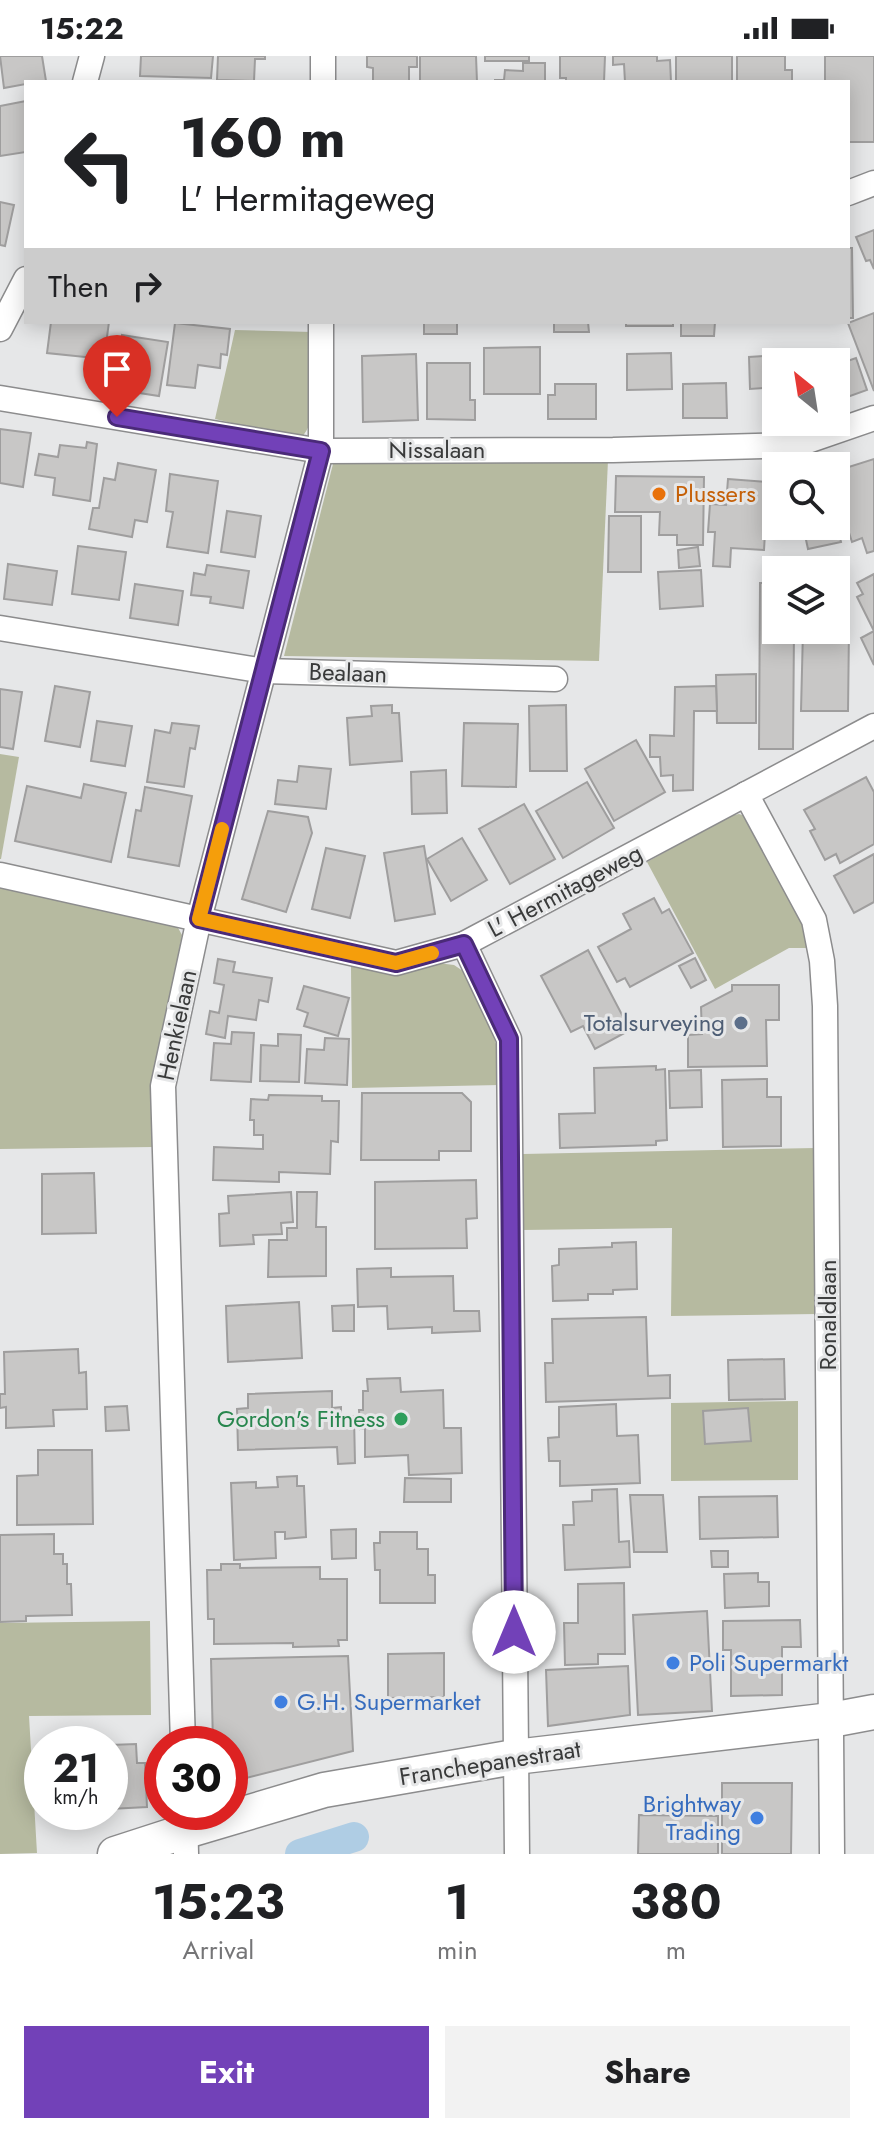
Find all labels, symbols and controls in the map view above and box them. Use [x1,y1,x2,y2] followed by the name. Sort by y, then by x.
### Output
[40,7,124,50] text: 15:22
[180,97,346,178] text: 160 m
[48,112,152,216] icon: left
[180,172,436,224] text: L' Hermitageweg
[125,264,169,308] icon: right
[48,265,109,308] text: Then
[83,335,151,417] pin
[95,347,139,391] icon: arrive
[762,348,850,436] north arrow
[762,348,850,644] map controls
[389,432,485,467] street label: Nissalaan
[762,452,850,540] button: search
[675,476,756,511] place label: Plussers
[650,485,668,503] marker: Plussers
[762,556,850,644] button: layers
[308,654,388,691] street label: Bealaan
[481,835,648,946] street label: L' Hermitageweg
[148,966,205,1084] street label: Henkielaan
[584,1005,725,1040] place label: Totalsurveying
[732,1014,750,1032] marker: Totalsurveying
[810,1259,845,1371] street label: Ronaldlaan
[217,1401,385,1436] place label: Gordon's Fitness
[392,1410,410,1428] marker: Gordon's Fitness
[472,1590,556,1674] position arrow
[689,1645,849,1680] place label: Poli Supermarkt
[664,1654,682,1672] marker: Poli Supermarkt
[297,1684,481,1719] place label: G.H. Supermarket
[272,1693,290,1711] marker: G.H. Supermarket
[144,1726,248,1830] speed limit sign: 30
[397,1731,583,1794] street label: Franchepanestraat
[53,1739,99,1797] text: 21
[53,1783,99,1812] text: km/h
[643,1786,741,1849] place label: Brightway Trading
[748,1809,766,1827] marker: Brightway Trading
[152,1868,285,1937] text: 15:23
[445,1868,469,1937] text: 1
[630,1868,722,1937] text: 380
[183,1931,254,1969] text: Arrival
[437,1931,478,1969] text: min
[666,1931,686,1969] text: m
[24,2026,429,2118] button: Exit
[445,2026,850,2118] button: Share

